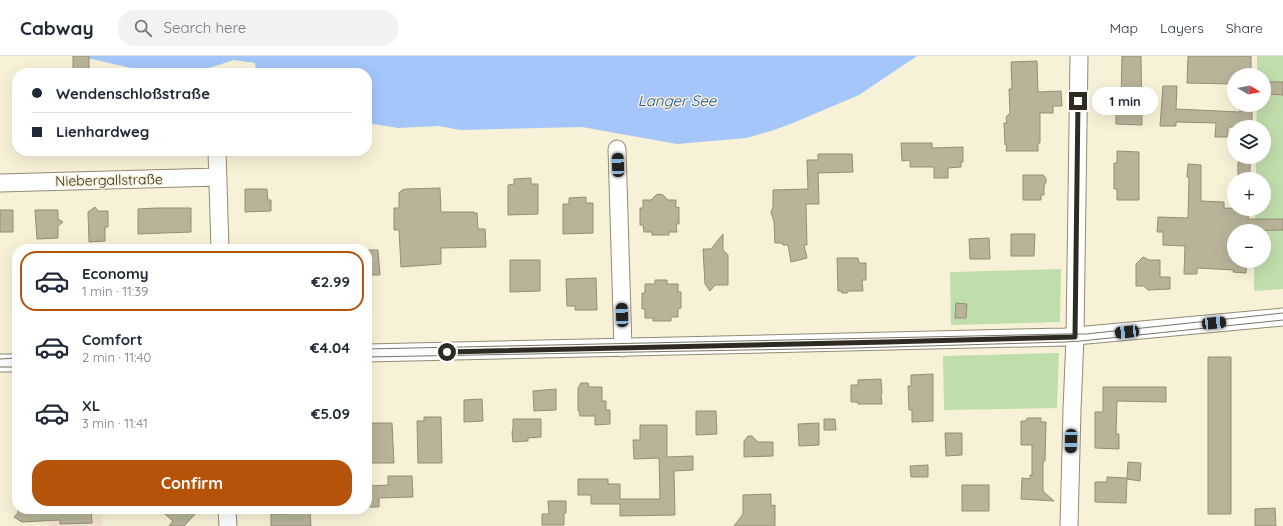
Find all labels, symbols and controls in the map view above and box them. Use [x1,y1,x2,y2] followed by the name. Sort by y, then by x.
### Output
[118,10,398,46] search box
[20,16,94,40] text: Cabway
[132,17,154,39] icon: search
[164,18,246,37] text: Search here
[1109,19,1138,37] text: Map
[1160,19,1204,37] text: Layers
[1226,19,1263,37] text: Share
[1227,68,1271,112] north arrow
[1227,68,1271,268] map controls
[56,84,210,103] text: Wendenschloßstraße
[1092,87,1158,115] callout: 1 min
[638,91,717,110] water label: Langer See
[1069,92,1087,110] route end
[1109,93,1141,109] text: 1 min
[1227,120,1271,164] button: layers
[56,122,149,141] text: Lienhardweg
[612,153,624,177] car
[55,170,163,190] street label: Niebergallstraße
[1227,172,1271,216] button: +
[1227,224,1271,268] button: −
[34,263,70,299] icon: car
[82,264,149,283] text: Economy
[311,272,350,291] text: €2.99
[82,283,148,299] text: 1 min · 11:39
[616,303,628,327] car
[1202,316,1226,330] car
[1114,325,1140,339] car
[34,329,70,365] icon: car
[82,330,143,349] text: Comfort
[310,338,350,357] text: €4.04
[438,343,456,361] route start
[82,349,151,365] text: 2 min · 11:40
[34,395,70,431] icon: car
[82,396,100,415] text: XL
[311,404,350,423] text: €5.09
[82,415,148,431] text: 3 min · 11:41
[1065,429,1077,453] car
[32,460,352,506] button: Confirm

